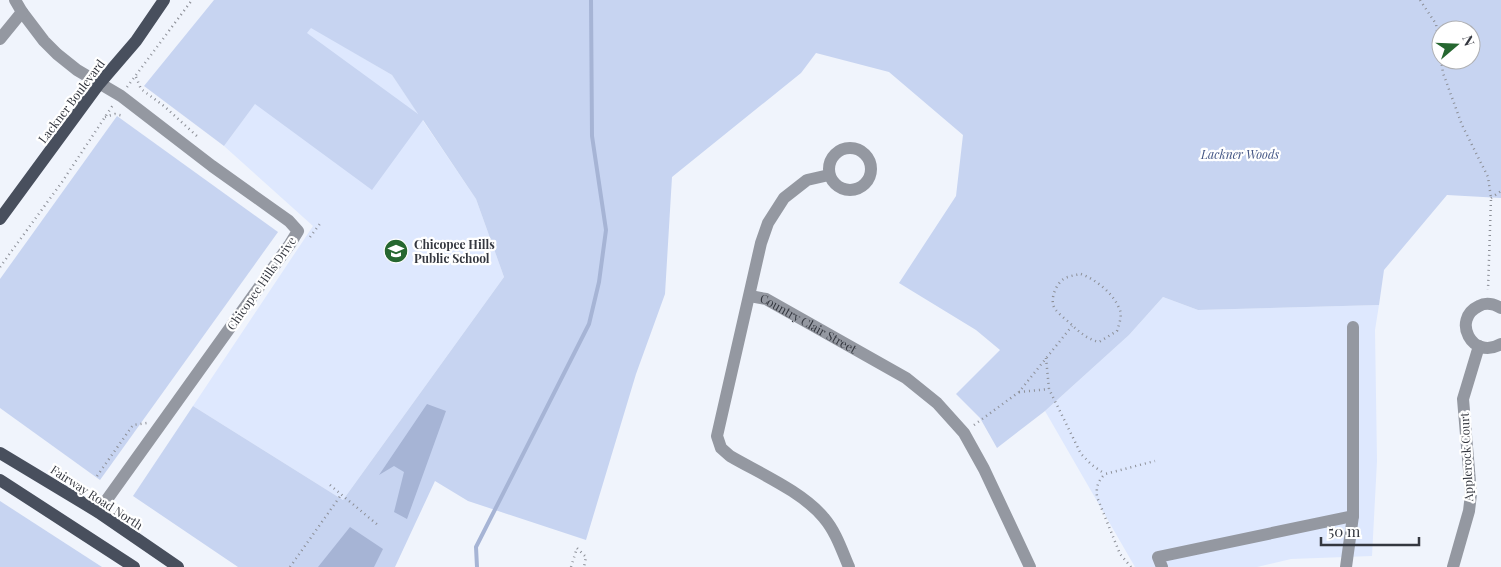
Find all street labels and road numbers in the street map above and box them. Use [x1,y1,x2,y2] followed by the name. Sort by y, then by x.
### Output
[34,56,108,146] street label: Lackner Boulevard
[223,233,299,333] street label: Chicopee Hills Drive
[759,290,860,357] street label: Country Clair Street
[1456,411,1476,503] street label: Applerock Court
[48,461,146,533] street label: Fairway Road North

